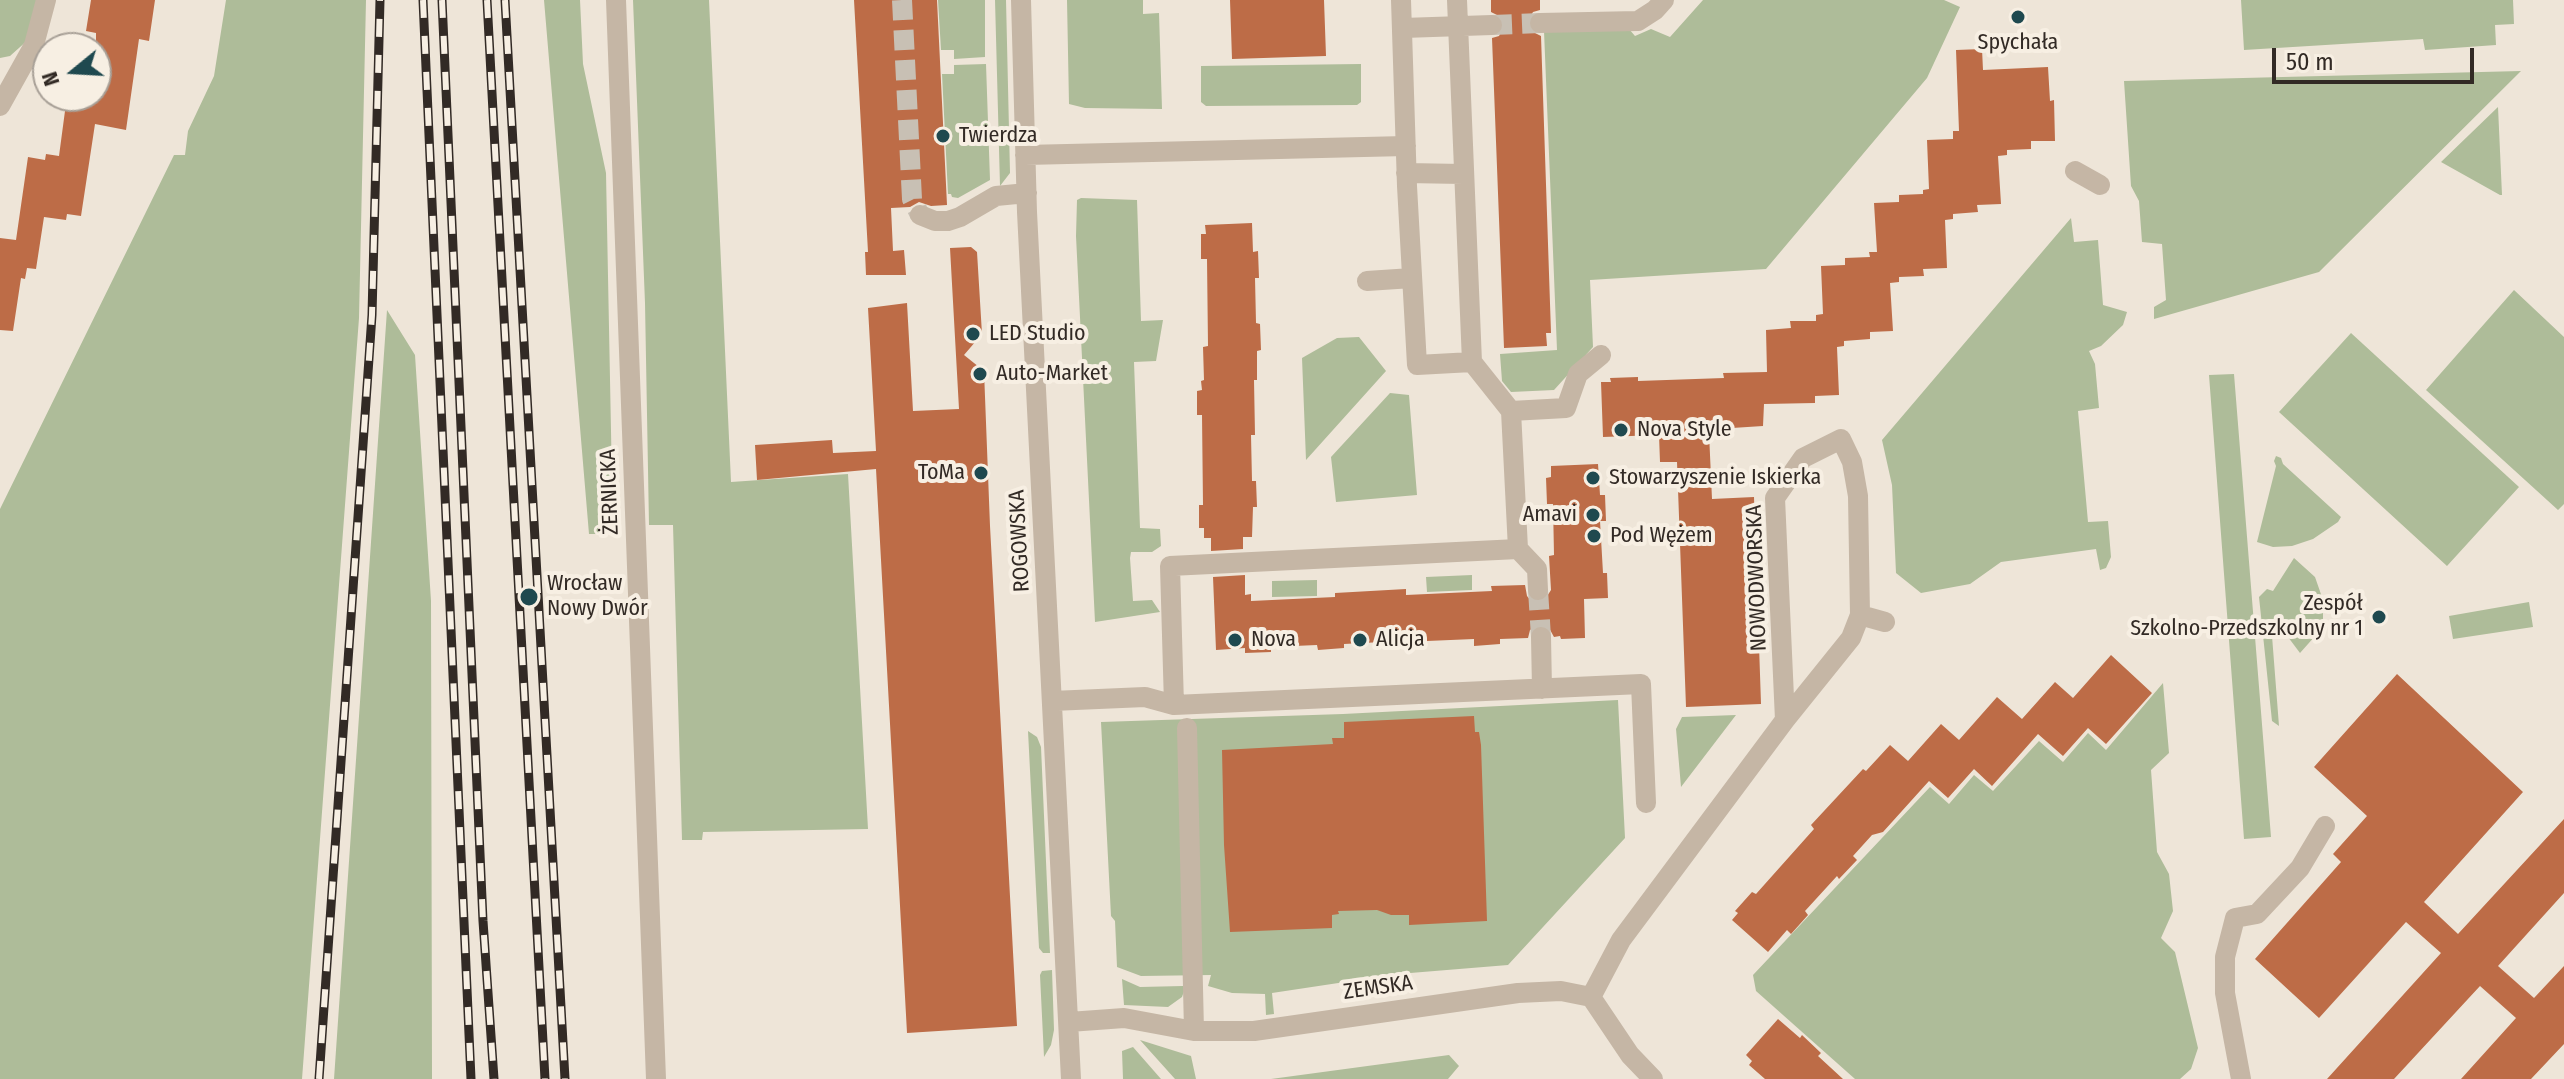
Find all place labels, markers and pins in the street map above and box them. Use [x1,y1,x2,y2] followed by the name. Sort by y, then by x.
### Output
[2009,8,2027,26] marker: Spychała
[1978,30,2058,56] place label: Spychała
[959,123,1037,149] place label: Twierdza
[934,127,952,145] marker: Twierdza
[989,321,1086,347] place label: LED Studio
[964,325,982,343] marker: LED Studio
[996,361,1108,387] place label: Auto-Market
[971,365,989,383] marker: Auto-Market
[1637,417,1732,443] place label: Nova Style
[1612,421,1630,439] marker: Nova Style
[918,460,965,486] place label: ToMa
[972,464,990,482] marker: ToMa
[1609,465,1821,491] place label: Stowarzyszenie Iskierka
[1584,469,1602,487] marker: Stowarzyszenie Iskierka
[1523,502,1577,528] place label: Amavi
[1584,506,1602,524] marker: Amavi
[1610,523,1713,549] place label: Pod Wężem
[1585,527,1603,545] marker: Pod Wężem
[547,571,648,622] place label: Wrocław Nowy Dwór
[518,586,540,608] marker: Wrocław Nowy Dwór
[2130,591,2363,642] place label: Zespół Szkolno-Przedszkolny nr 1
[2370,608,2388,626] marker: Zespół Szkolno-Przedszkolny nr 1
[1251,627,1296,653] place label: Nova
[1376,627,1425,653] place label: Alicja
[1226,631,1244,649] marker: Nova
[1351,631,1369,649] marker: Alicja

